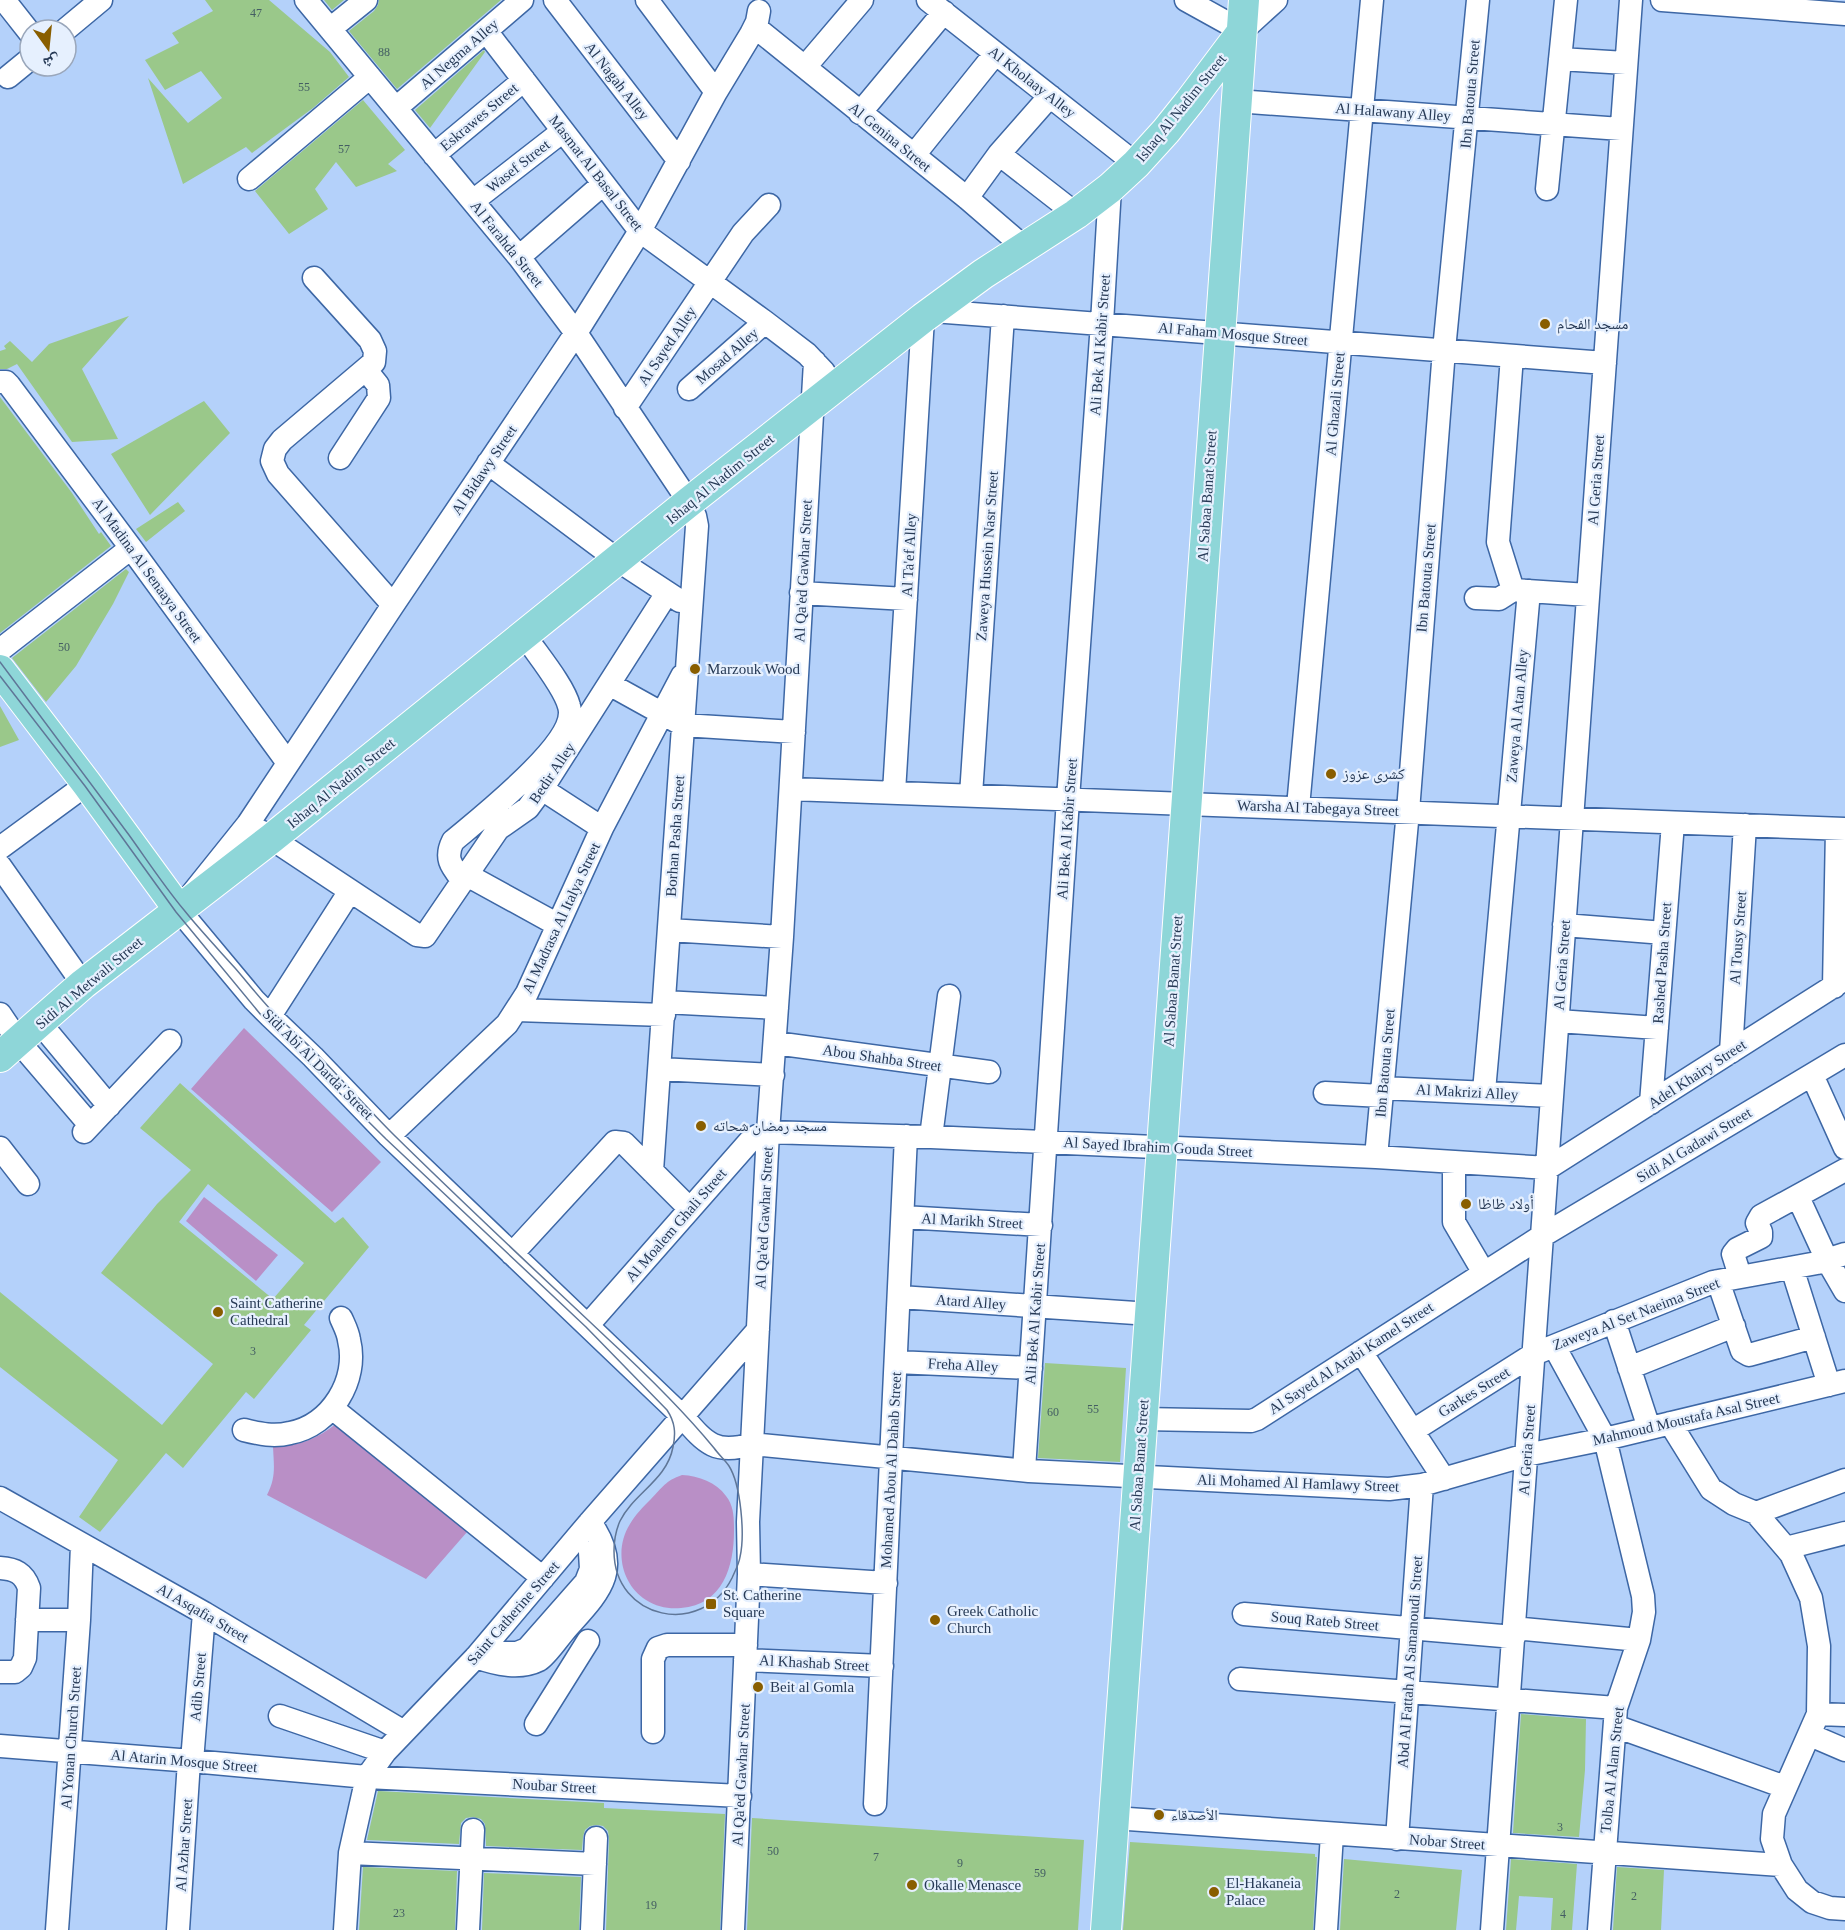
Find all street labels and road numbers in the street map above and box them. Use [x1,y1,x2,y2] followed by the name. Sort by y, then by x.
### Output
[417,15,502,92] street label: Al Negma Alley
[1457,38,1483,149] street label: Ibn Batouta Street
[582,39,653,123] street label: Al Nagah Alley
[985,43,1079,121] street label: Al Kholaay Alley
[1133,50,1230,165] street label: Ishaq Al Nadim Street
[437,79,522,154] street label: Eskrawes Street
[846,99,935,175] street label: Al Genina Street
[1335,100,1452,124] street label: Al Halawany Alley
[546,112,647,235] street label: Masmat Al Basal Street
[483,136,553,196] street label: Wasef Street
[467,198,547,291] street label: Al Farahda Street
[1087,273,1113,416] street label: Ali Bek Al Kabir Street
[635,303,700,388] street label: Al Sayed Alley
[1157,319,1309,349] street label: Al Faham Mosque Street
[693,324,762,387] street label: Mosad Alley
[1322,351,1348,457] street label: Al Ghazali Street
[448,422,520,518] street label: Al Bidawy Street
[1194,429,1220,562] street label: Al Sabaa Banat Street
[663,430,778,527] street label: Ishaq Al Nadim Street
[1585,433,1607,526] street label: Al Geria Street
[973,470,1001,642] street label: Zaweya Hussein Nasr Street
[89,495,205,646] street label: Al Madina Al Senaaya Street
[791,498,815,643] street label: Al Qa'ed Gawhar Street
[899,512,919,597] street label: Al Ta'ef Alley
[1413,522,1439,633] street label: Ibn Batouta Street
[1503,648,1531,783] street label: Zaweya Al Atan Alley
[284,734,399,831] street label: Ishaq Al Nadim Street
[526,739,578,806] street label: Bedir Alley
[1054,757,1080,900] street label: Ali Bek Al Kabir Street
[663,774,687,897] street label: Borhan Pasha Street
[1237,797,1400,819] street label: Warsha Al Tabegaya Street
[519,839,603,996] street label: Al Madrasa Al Italya Street
[1727,890,1749,985] street label: Al Tousy Street
[1650,901,1674,1024] street label: Rashed Pasha Street
[1160,914,1186,1047] street label: Al Sabaa Banat Street
[1551,918,1573,1011] street label: Al Geria Street
[32,933,146,1032] street label: Sidi Al Metwali Street
[260,1006,377,1123] street label: Sidi Abi Al Darda' Street
[1372,1007,1398,1118] street label: Ibn Batouta Street
[1645,1036,1750,1112] street label: Adel Khairy Street
[821,1042,943,1074] street label: Abou Shahba Street
[1415,1081,1519,1103] street label: Al Makrizi Alley
[1634,1104,1755,1186] street label: Sidi Al Gadawi Street
[1063,1134,1254,1160] street label: Al Sayed Ibrahim Gouda Street
[752,1145,776,1290] street label: Al Qa'ed Gawhar Street
[623,1165,730,1285] street label: Al Moalem Ghali Street
[921,1210,1024,1232] street label: Al Marikh Street
[1022,1242,1048,1385] street label: Ali Bek Al Kabir Street
[1550,1274,1722,1353] street label: Zaweya Al Set Naeima Street
[935,1292,1007,1312] street label: Atard Alley
[1266,1298,1437,1417] street label: Al Sayed Al Arabi Kamel Street
[927,1355,999,1375] street label: Freha Alley
[1435,1363,1513,1420] street label: Garkes Street
[878,1371,904,1569] street label: Mohamed Abou Al Dahab Street
[1591,1390,1782,1448] street label: Mahmoud Moustafa Asal Street
[1126,1398,1152,1531] street label: Al Sabaa Banat Street
[1516,1403,1538,1496] street label: Al Geria Street
[1197,1471,1400,1495] street label: Ali Mohamed Al Hamlawy Street
[1395,1554,1425,1769] street label: Abd Al Fattah Al Samanoudi Street
[464,1557,563,1668] street label: Saint Catherine Street
[154,1580,252,1646] street label: Al Asqafia Street
[1270,1608,1380,1634] street label: Souq Rateb Street
[187,1651,209,1722] street label: Adib Street
[759,1652,870,1674] street label: Al Khashab Street
[58,1665,84,1810] street label: Al Yonan Church Street
[729,1702,753,1847] street label: Al Qa'ed Gawhar Street
[1597,1705,1627,1834] street label: Tolba Al Alam Street
[110,1747,259,1775] street label: Al Atarin Mosque Street
[512,1776,597,1796] street label: Noubar Street
[173,1797,195,1892] street label: Al Azhar Street
[1408,1831,1486,1853] street label: Nobar Street

